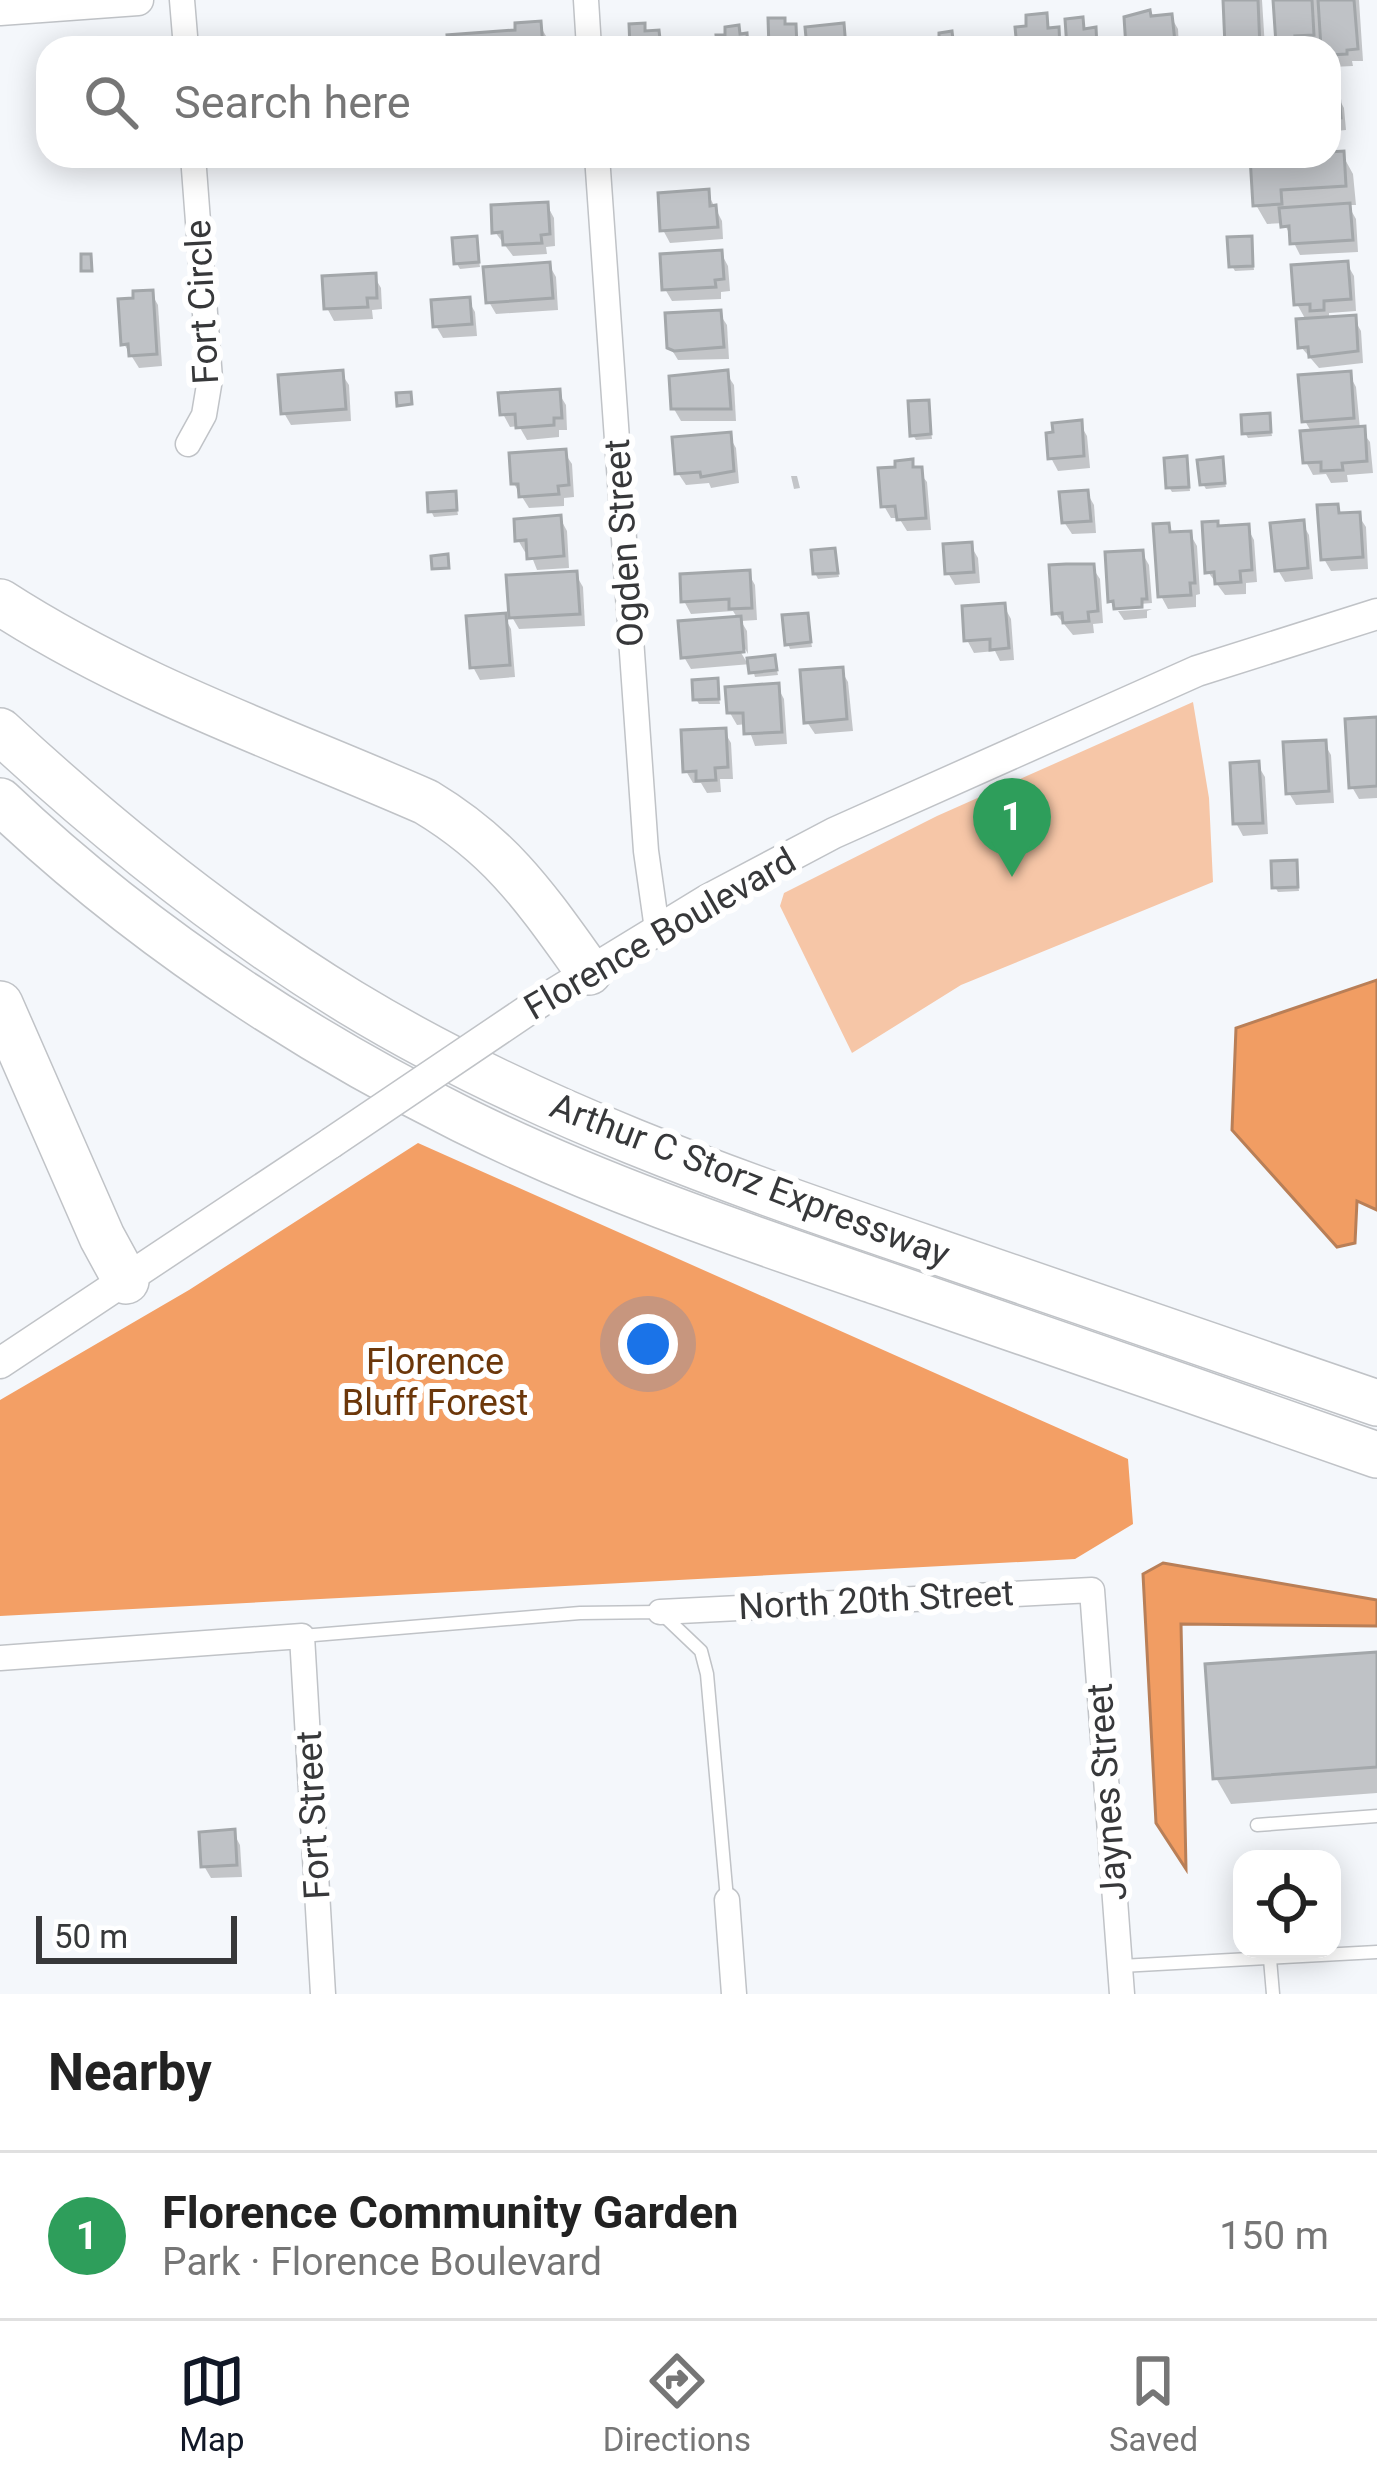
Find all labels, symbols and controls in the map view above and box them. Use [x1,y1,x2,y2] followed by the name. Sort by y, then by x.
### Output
[36,36,1341,168] search box
[78,69,144,135] icon: search
[174,76,411,129] text: Search here
[177,219,227,385] street label: Fort Circle
[596,438,652,648] street label: Ogden Street
[973,778,1051,877] pin: 1
[517,839,803,1029] street label: Florence Boulevard
[545,1084,955,1276] street label: Arthur C Storz Expressway
[618,1314,678,1374] your location
[342,1341,528,1424] park label: Florence Bluff Forest
[737,1572,1015,1628] street label: North 20th Street
[1078,1682,1136,1902] street label: Jaynes Street
[288,1730,338,1900] street label: Fort Street
[1233,1850,1341,1958] map controls
[1233,1850,1341,1958] button: locate
[36,1910,237,1963] scale bar
[54,1917,128,1956] text: 50 m
[48,2043,212,2102] text: Nearby
[162,2186,738,2239] text: Florence Community Garden
[76,2213,98,2259] text: 1
[1219,2213,1329,2259] text: 150 m
[162,2239,602,2285] text: Park · Florence Boulevard
[179,2348,245,2459] tab: Map
[603,2348,751,2459] tab: Directions
[1109,2348,1198,2459] tab: Saved

